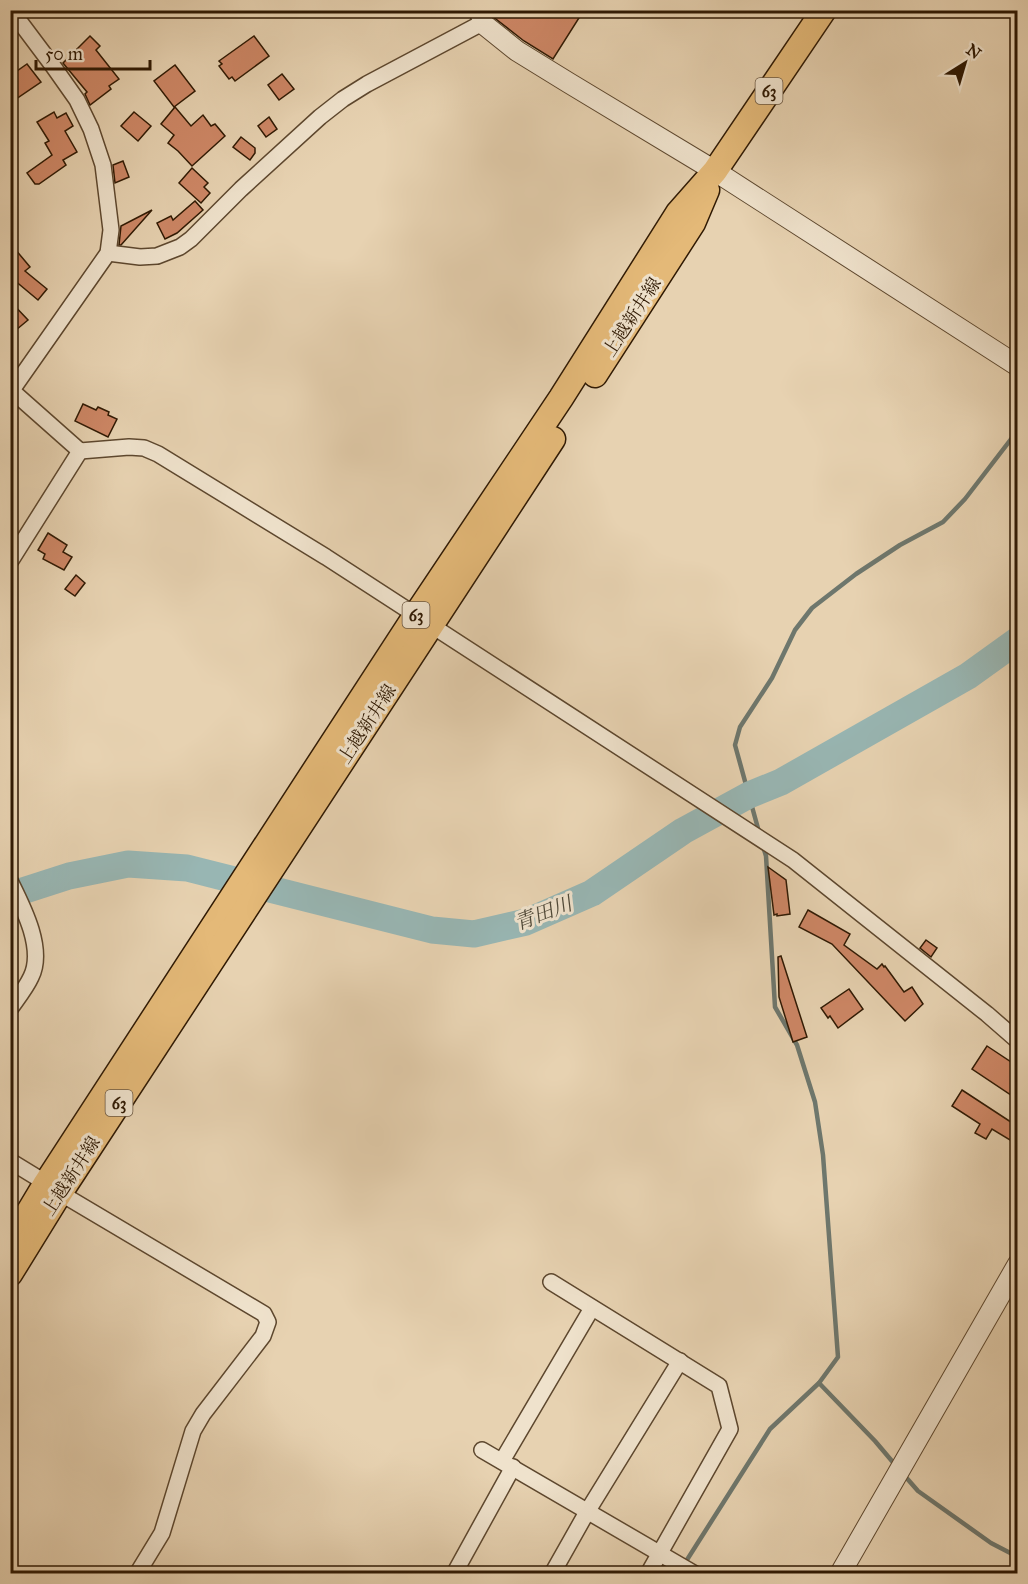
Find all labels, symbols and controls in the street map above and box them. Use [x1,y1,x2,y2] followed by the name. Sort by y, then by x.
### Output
[36,33,150,71] scale bar
[935,33,995,93] north arrow
[963,40,985,63] text: N
[45,43,83,65] text: 50 m
[756,78,782,104] road number: 63
[598,273,666,361] street label: 上越新井線
[402,602,430,628] road number: 63
[333,680,401,768] street label: 上越新井線
[511,890,577,935] water label: 青田川
[106,1090,132,1116] road number: 63
[37,1132,105,1220] street label: 上越新井線

